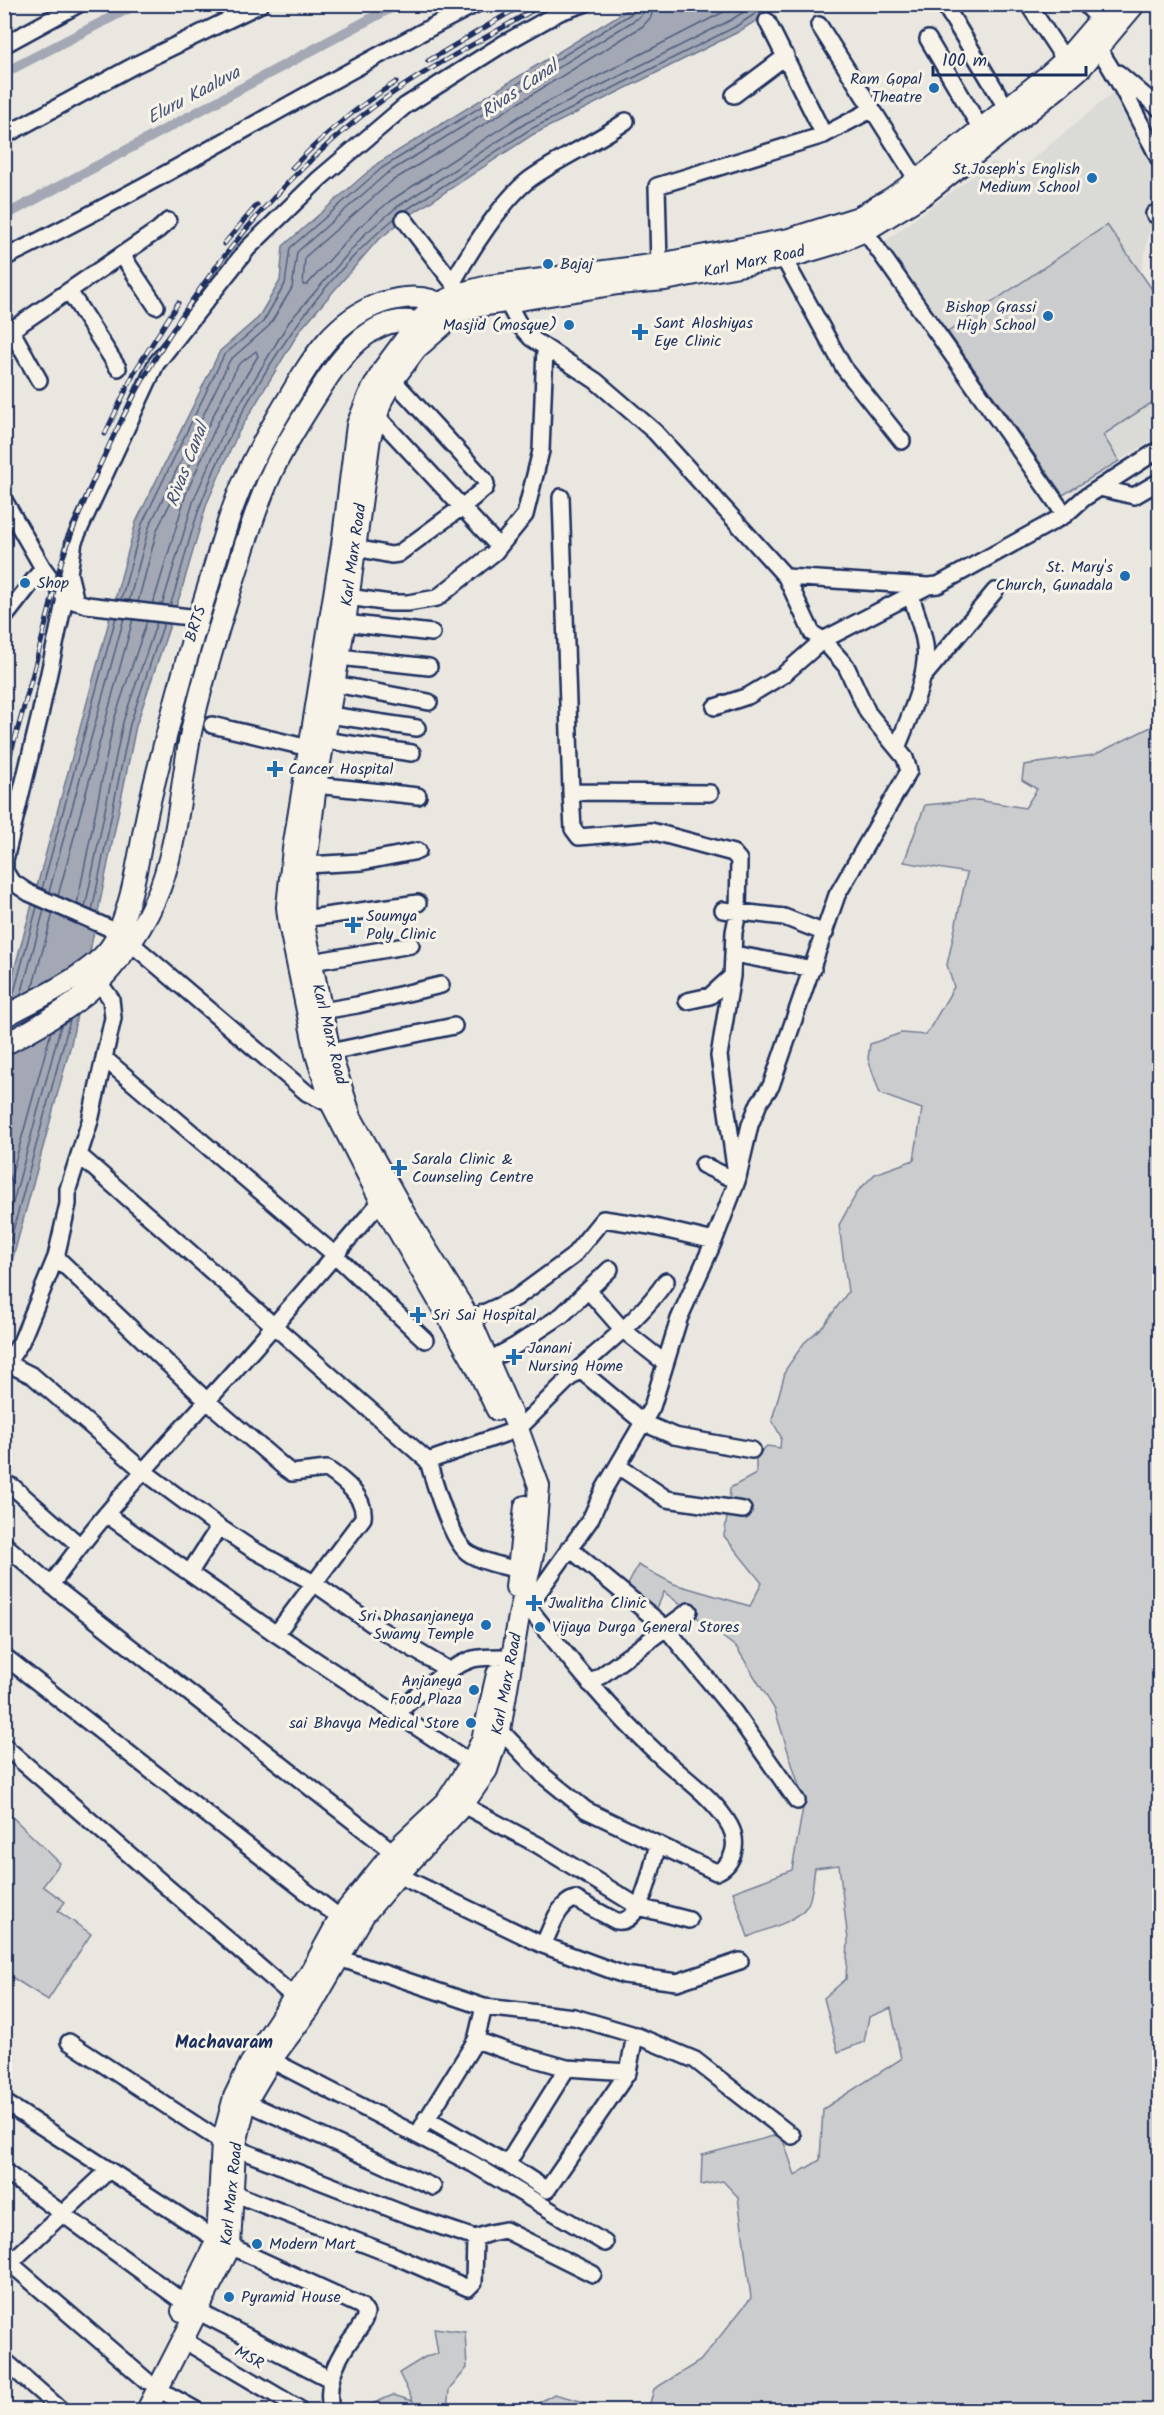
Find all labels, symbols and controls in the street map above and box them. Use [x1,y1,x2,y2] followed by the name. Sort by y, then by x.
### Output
[933,39,1086,77] scale bar
[942,47,987,76] text: 100 m
[476,52,567,126] water label: Rivas Canal
[142,59,247,133] water label: Eluru Kaaluva
[850,67,922,110] place label: Ram Gopal Theatre
[927,81,941,95] marker: Ram Gopal Theatre
[952,157,1080,200] place label: St.Joseph's English Medium School
[1085,171,1099,185] marker: St.Joseph's English Medium School
[701,239,808,285] street label: Karl Marx Road
[560,252,594,277] place label: Bajaj
[541,257,555,271] marker: Bajaj
[945,295,1037,338] place label: Bishop Grassi High School
[1041,309,1055,323] marker: Bishop Grassi High School
[654,311,753,354] place label: Sant Aloshiyas Eye Clinic
[443,313,557,338] place label: Masjid (mosque)
[562,318,576,332] marker: Masjid (mosque)
[631,323,649,341] marker: Sant Aloshiyas Eye Clinic
[159,416,218,511] water label: Rivas Canal
[334,501,374,608] street label: Karl Marx Road
[996,555,1113,598] place label: St. Mary's Church, Gunadala
[1118,569,1132,583] marker: St. Mary's Church, Gunadala
[37,571,69,596] place label: Shop
[18,576,32,590] marker: Shop
[178,602,214,645] street label: BRTS
[288,757,394,782] place label: Cancer Hospital
[266,760,284,778] marker: Cancer Hospital
[366,904,437,947] place label: Soumya Poly Clinic
[344,916,362,934] marker: Soumya Poly Clinic
[304,981,354,1088] street label: Karl Marx Road
[412,1147,533,1190] place label: Sarala Clinic & Counseling Centre
[390,1159,408,1177] marker: Sarala Clinic & Counseling Centre
[432,1303,536,1328] place label: Sri Sai Hospital
[409,1306,427,1324] marker: Sri Sai Hospital
[528,1336,623,1379] place label: Janani Nursing Home
[505,1348,523,1366] marker: Janani Nursing Home
[548,1591,647,1616] place label: Jwalitha Clinic
[525,1594,543,1612] marker: Jwalitha Clinic
[358,1604,474,1647] place label: Sri Dhasanjaneya Swamy Temple
[552,1615,739,1640] place label: Vijaya Durga General Stores
[479,1618,493,1632] marker: Sri Dhasanjaneya Swamy Temple
[533,1620,547,1634] marker: Vijaya Durga General Stores
[485,1630,529,1737] street label: Karl Marx Road
[390,1669,462,1712] place label: Anjaneya Food Plaza
[467,1683,481,1697] marker: Anjaneya Food Plaza
[289,1711,459,1736] place label: sai Bhavya Medical Store
[464,1716,478,1730] marker: sai Bhavya Medical Store
[175,2029,273,2058] district label: Machavaram
[214,2140,250,2247] street label: Karl Marx Road
[269,2232,357,2257] place label: Modern Mart
[250,2237,264,2251] marker: Modern Mart
[241,2285,341,2310] place label: Pyramid House
[222,2290,236,2304] marker: Pyramid House
[230,2340,268,2376] street label: MSR

